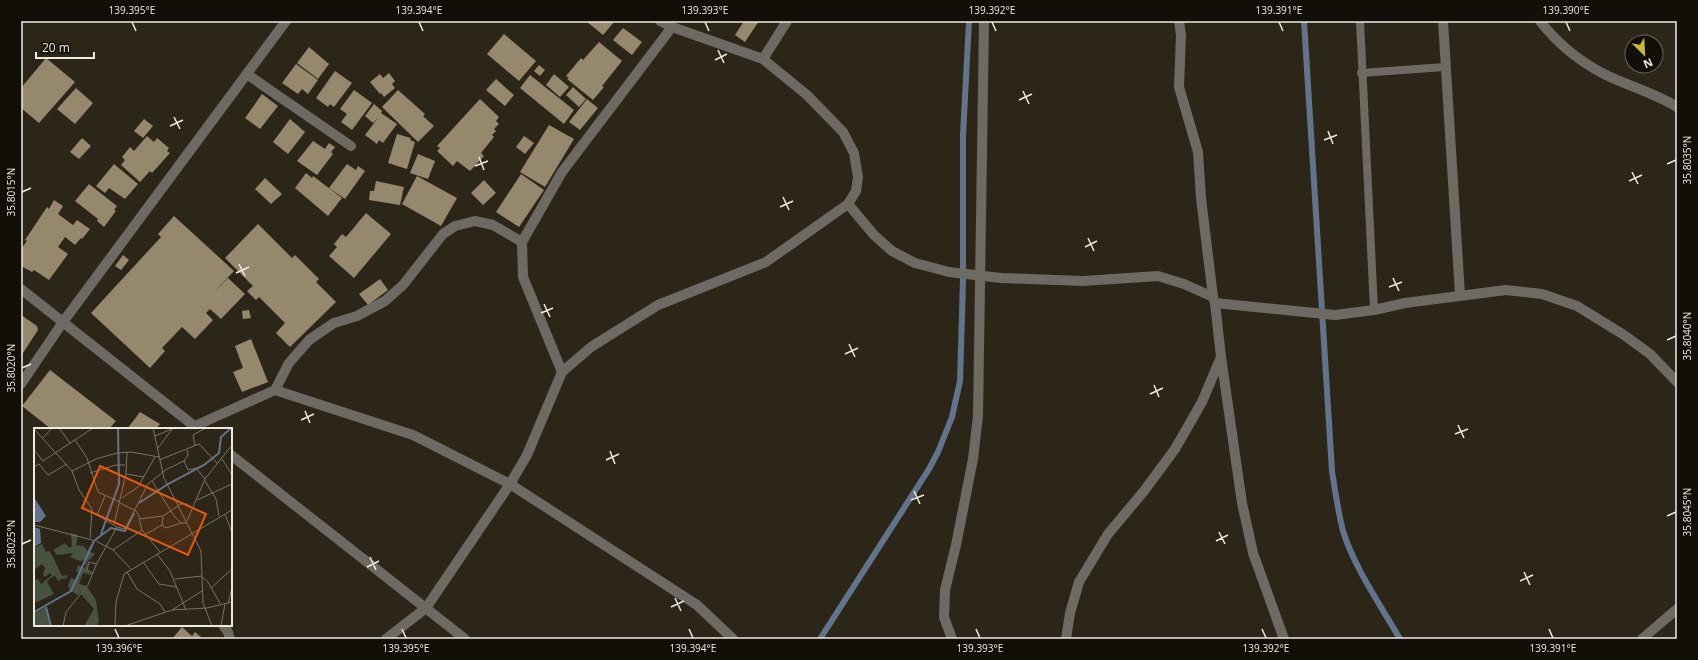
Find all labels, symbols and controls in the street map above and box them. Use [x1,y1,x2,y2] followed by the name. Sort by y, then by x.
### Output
[109,3,155,17] text: 139.395°E
[396,3,442,17] text: 139.394°E
[682,3,728,17] text: 139.393°E
[969,3,1015,17] text: 139.392°E
[1256,3,1302,17] text: 139.391°E
[1543,3,1589,17] text: 139.390°E
[36,34,94,60] scale bar
[1624,34,1664,74] north arrow
[42,39,70,56] text: 20 m
[1641,55,1655,72] text: N
[1680,136,1694,184] text: 35.8035°N
[4,168,18,216] text: 35.8015°N
[1680,312,1694,360] text: 35.8040°N
[4,344,18,392] text: 35.8020°N
[34,428,232,626] inset map
[1680,488,1694,536] text: 35.8045°N
[4,520,18,568] text: 35.8025°N
[96,641,142,655] text: 139.396°E
[383,641,429,655] text: 139.395°E
[670,641,716,655] text: 139.394°E
[957,641,1003,655] text: 139.393°E
[1243,641,1289,655] text: 139.392°E
[1530,641,1576,655] text: 139.391°E

